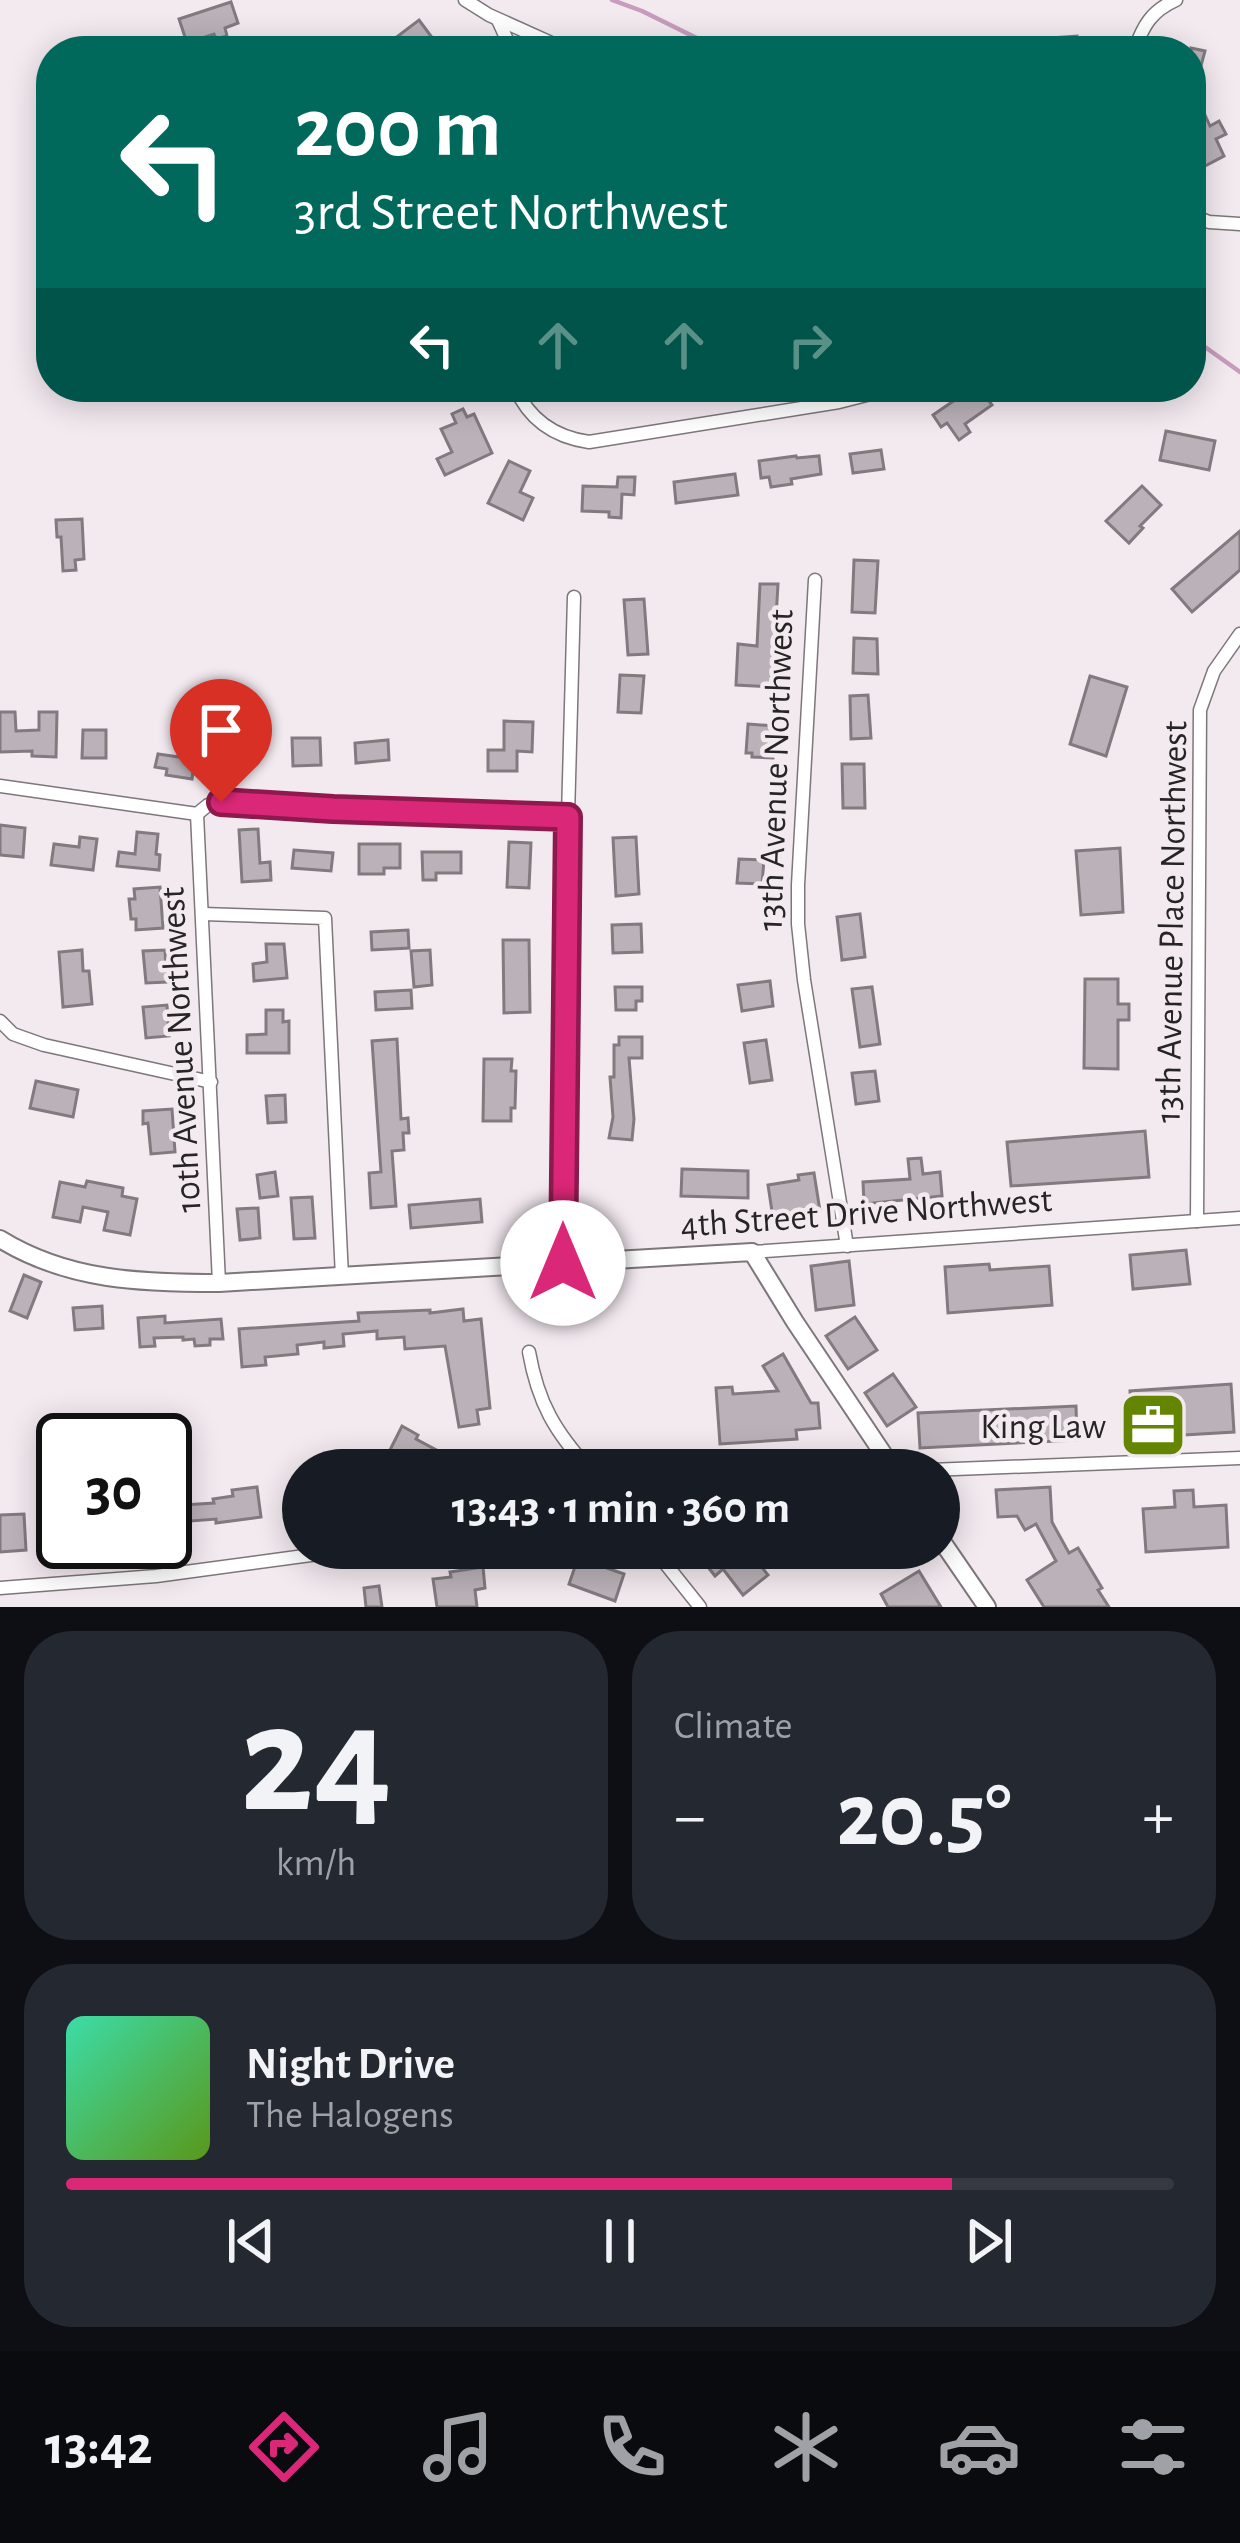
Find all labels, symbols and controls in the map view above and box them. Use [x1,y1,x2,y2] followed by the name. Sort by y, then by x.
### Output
[96,84,252,240] icon: left
[294,88,502,172] text: 200 m
[294,186,728,240] text: 3rd Street Northwest
[399,312,465,378] icon: left
[525,312,591,378] icon: ahead
[651,312,717,378] icon: ahead
[777,312,843,378] icon: right
[752,608,800,931] street label: 13th Avenue Northwest
[170,679,272,802] pin
[188,697,254,763] icon: arrive
[1150,720,1194,1123] street label: 13th Avenue Place Northwest
[154,886,208,1214] street label: 10th Avenue Northwest
[679,1182,1054,1244] street label: 4th Street Drive Northwest
[500,1200,626,1326] position arrow
[1118,1390,1188,1460] office icon: King Law
[980,1409,1106,1445] place label: King Law
[36,1413,192,1569] speed limit sign: 30
[452,1486,790,1531] text: 13:43 · 1 min · 360 m
[240,1684,392,1840] text: 24
[674,1707,792,1746] text: Climate
[836,1772,1012,1862] text: 20.5°
[674,1784,706,1850] text: −
[1142,1784,1174,1850] text: +
[276,1844,356,1883] text: km/h
[246,2042,455,2087] text: Night Drive
[246,2096,454,2135] text: The Halogens
[218,2208,284,2274] icon: previous
[587,2208,653,2274] icon: pause
[956,2208,1022,2274] icon: next
[242,2405,326,2489] icon: directions
[416,2405,500,2489] icon: music
[590,2405,674,2489] icon: phone
[764,2405,848,2489] icon: climate
[937,2405,1021,2489] icon: car
[1111,2405,1195,2489] icon: filters
[45,2420,153,2474] text: 13:42

